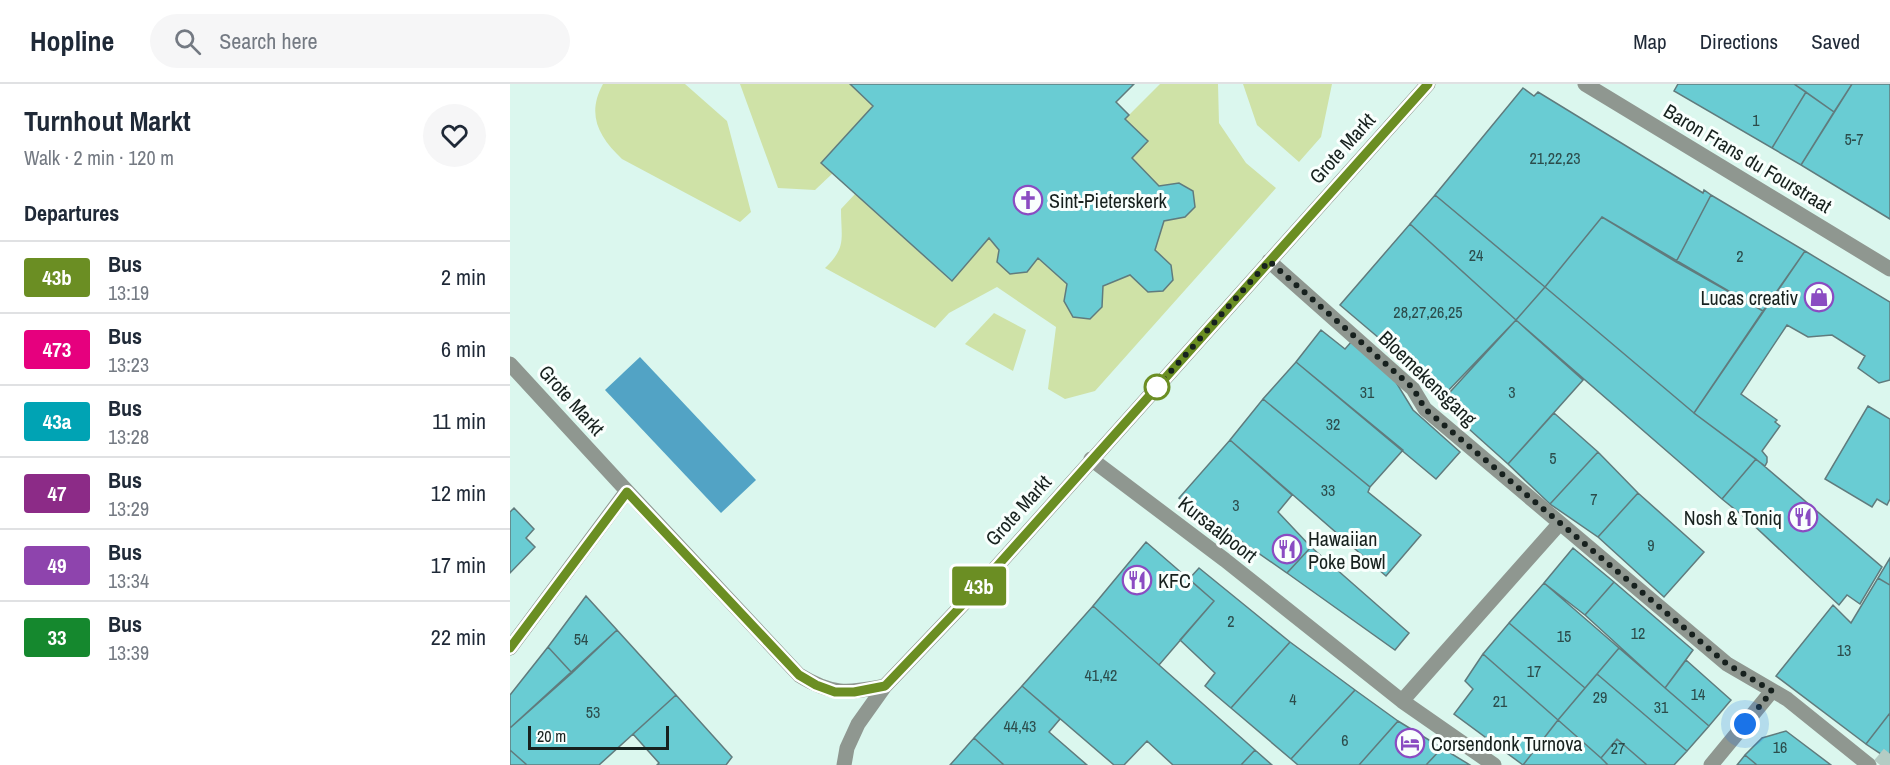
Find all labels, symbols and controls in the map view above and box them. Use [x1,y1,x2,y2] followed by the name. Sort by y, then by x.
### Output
[150,14,570,68] search box
[30,22,114,60] text: Hopline
[171,25,204,58] icon: search
[219,26,317,56] text: Search here
[1633,27,1667,56] text: Map
[1700,27,1778,56] text: Directions
[1811,27,1860,56] text: Saved
[1659,97,1837,219] street label: Baron Frans du Fourstraat
[24,102,191,140] text: Turnhout Markt
[423,104,486,167] button: heart
[1303,106,1381,189] street label: Grote Markt
[1752,109,1760,131] house number: 1
[1845,128,1863,150] house number: 5-7
[24,144,174,171] text: Walk · 2 min · 120 m
[1529,147,1581,169] house number: 21,22,23
[1012,184,1044,216] church icon: Sint-Pieterskerk
[1049,187,1167,214] place label: Sint-Pieterskerk
[24,198,119,228] text: Departures
[1469,244,1483,266] house number: 24
[1736,245,1744,267] house number: 2
[108,249,142,279] text: Bus
[441,262,486,292] text: 2 min
[42,263,72,292] text: 43b
[108,279,149,306] text: 13:19
[1803,281,1835,313] shop icon: Lucas creativ
[1700,284,1799,311] place label: Lucas creativ
[1393,301,1463,323] house number: 28,27,26,25
[108,321,142,351] text: Bus
[1373,324,1483,432] street label: Bloemekensgang
[441,334,486,364] text: 6 min
[43,335,71,364] text: 473
[108,351,149,378] text: 13:23
[533,359,611,442] street label: Grote Markt
[1144,374,1170,400] unlabelled marker
[1360,381,1375,403] house number: 31
[1508,381,1516,403] house number: 3
[108,393,142,423] text: Bus
[432,406,486,436] text: 11 min
[43,407,71,436] text: 43a
[1326,413,1340,435] house number: 32
[108,423,149,450] text: 13:28
[1549,447,1557,469] house number: 5
[108,465,142,495] text: Bus
[979,468,1057,551] street label: Grote Markt
[431,478,486,508] text: 12 min
[47,479,67,508] text: 47
[1321,479,1335,501] house number: 33
[1590,488,1598,510] house number: 7
[1173,490,1263,569] street label: Kursaalpoort
[1232,494,1240,516] house number: 3
[108,495,149,522] text: 13:29
[1787,501,1819,533] restaurant icon: Nosh & Toniq
[1684,504,1782,531] place label: Nosh & Toniq
[1308,525,1385,575] place label: Hawaiian Poke Bowl
[1271,533,1303,565] restaurant icon: Hawaiian Poke Bowl
[1647,534,1655,556] house number: 9
[108,537,142,567] text: Bus
[431,550,486,580] text: 17 min
[47,551,67,580] text: 49
[1121,564,1153,596] restaurant icon: KFC
[944,566,1014,606] line badge: 43b
[108,567,149,594] text: 13:34
[1158,567,1191,594] place label: KFC
[964,572,994,601] text: 43b
[108,609,142,639] text: Bus
[1227,610,1235,632] house number: 2
[431,622,486,652] text: 22 min
[1631,622,1645,644] house number: 12
[47,623,67,652] text: 33
[1557,625,1571,647] house number: 15
[574,628,588,650] house number: 54
[108,639,149,666] text: 13:39
[1837,639,1851,661] house number: 13
[1527,660,1541,682] house number: 17
[1085,664,1117,686] house number: 41,42
[1691,683,1705,705] house number: 14
[1593,686,1607,708] house number: 29
[1289,688,1297,710] house number: 4
[1493,690,1508,712] house number: 21
[1654,696,1669,718] house number: 31
[586,701,600,723] house number: 53
[1730,709,1760,739] your location
[1004,715,1036,737] house number: 44,43
[528,723,669,750] scale bar
[537,725,566,747] text: 20 m
[1394,727,1426,759] hotel icon: Corsendonk Turnova
[1341,729,1349,751] house number: 6
[1431,730,1582,757] place label: Corsendonk Turnova
[1773,736,1787,758] house number: 16
[1611,737,1625,759] house number: 27

